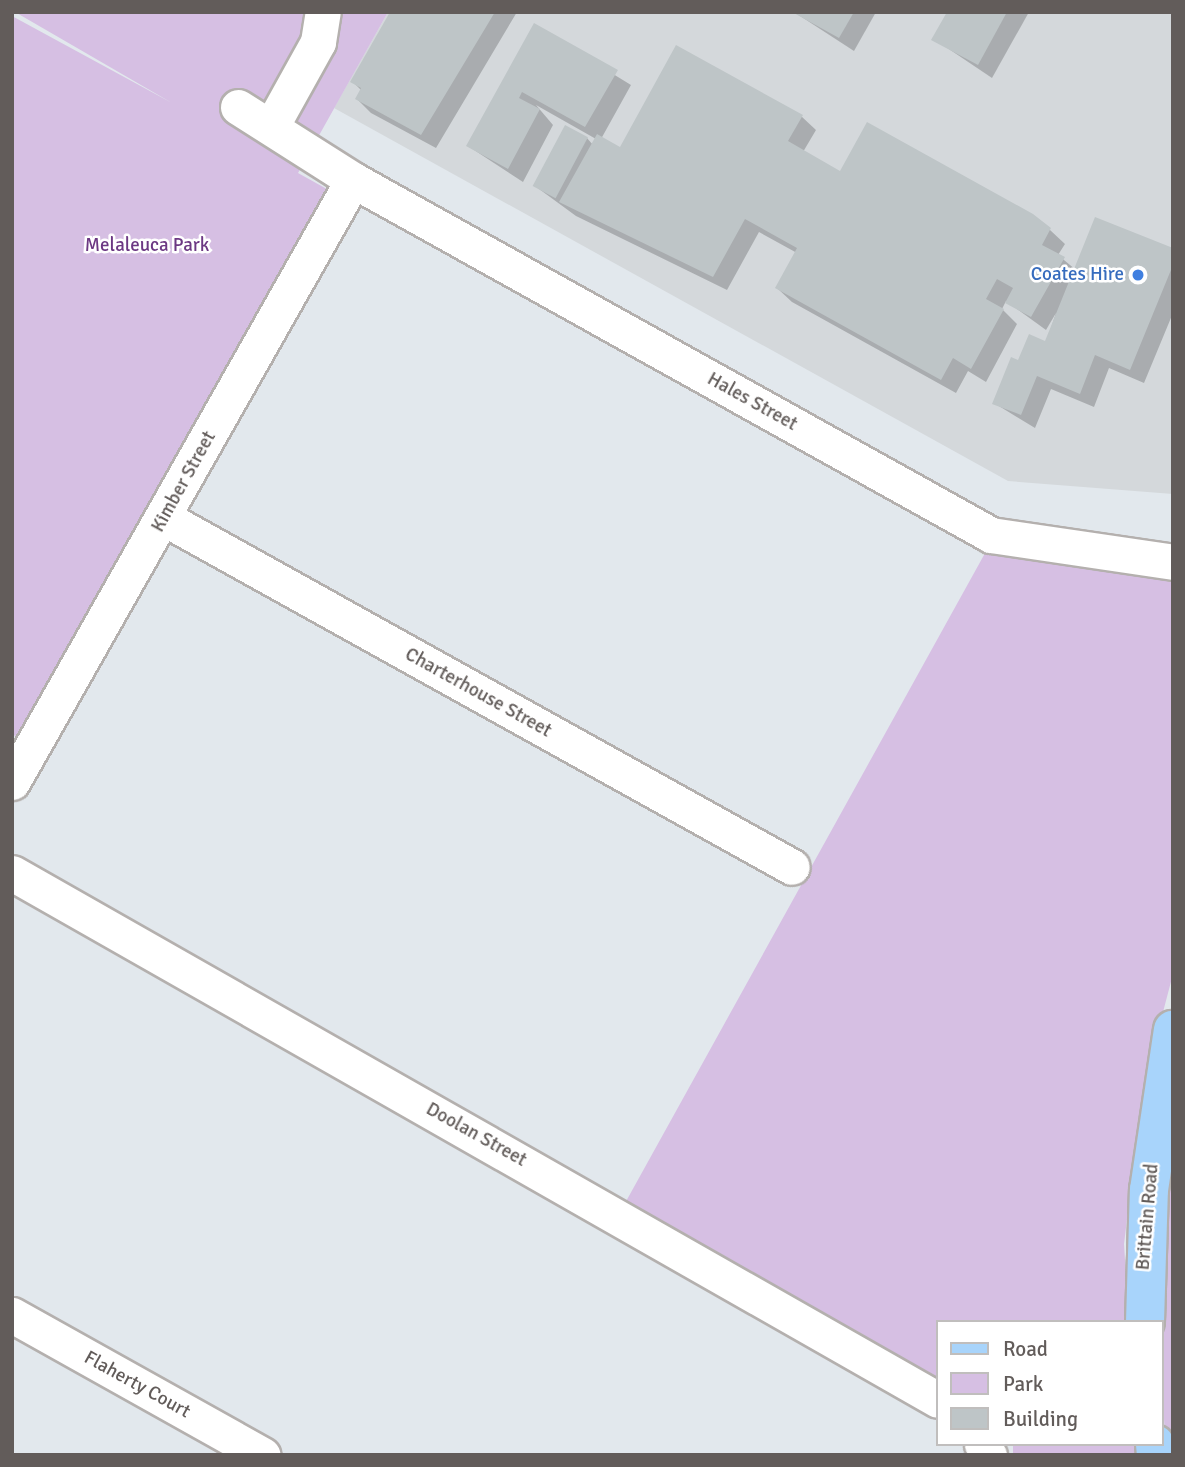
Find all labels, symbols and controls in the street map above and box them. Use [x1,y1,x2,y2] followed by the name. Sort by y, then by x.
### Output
[85,235,209,257] park label: Melaleuca Park
[1031,264,1124,286] place label: Coates Hire
[1130,267,1146,283] marker: Coates Hire
[703,368,801,436] street label: Hales Street
[147,428,221,536] street label: Kimber Street
[401,643,555,743] street label: Charterhouse Street
[422,1098,530,1172] street label: Doolan Street
[1132,1163,1164,1271] street label: Brittain Road
[936,1320,1164,1446] legend
[1003,1336,1048,1362] text: Road
[80,1346,194,1424] street label: Flaherty Court
[1003,1371,1043,1397] text: Park
[1003,1406,1078,1432] text: Building

